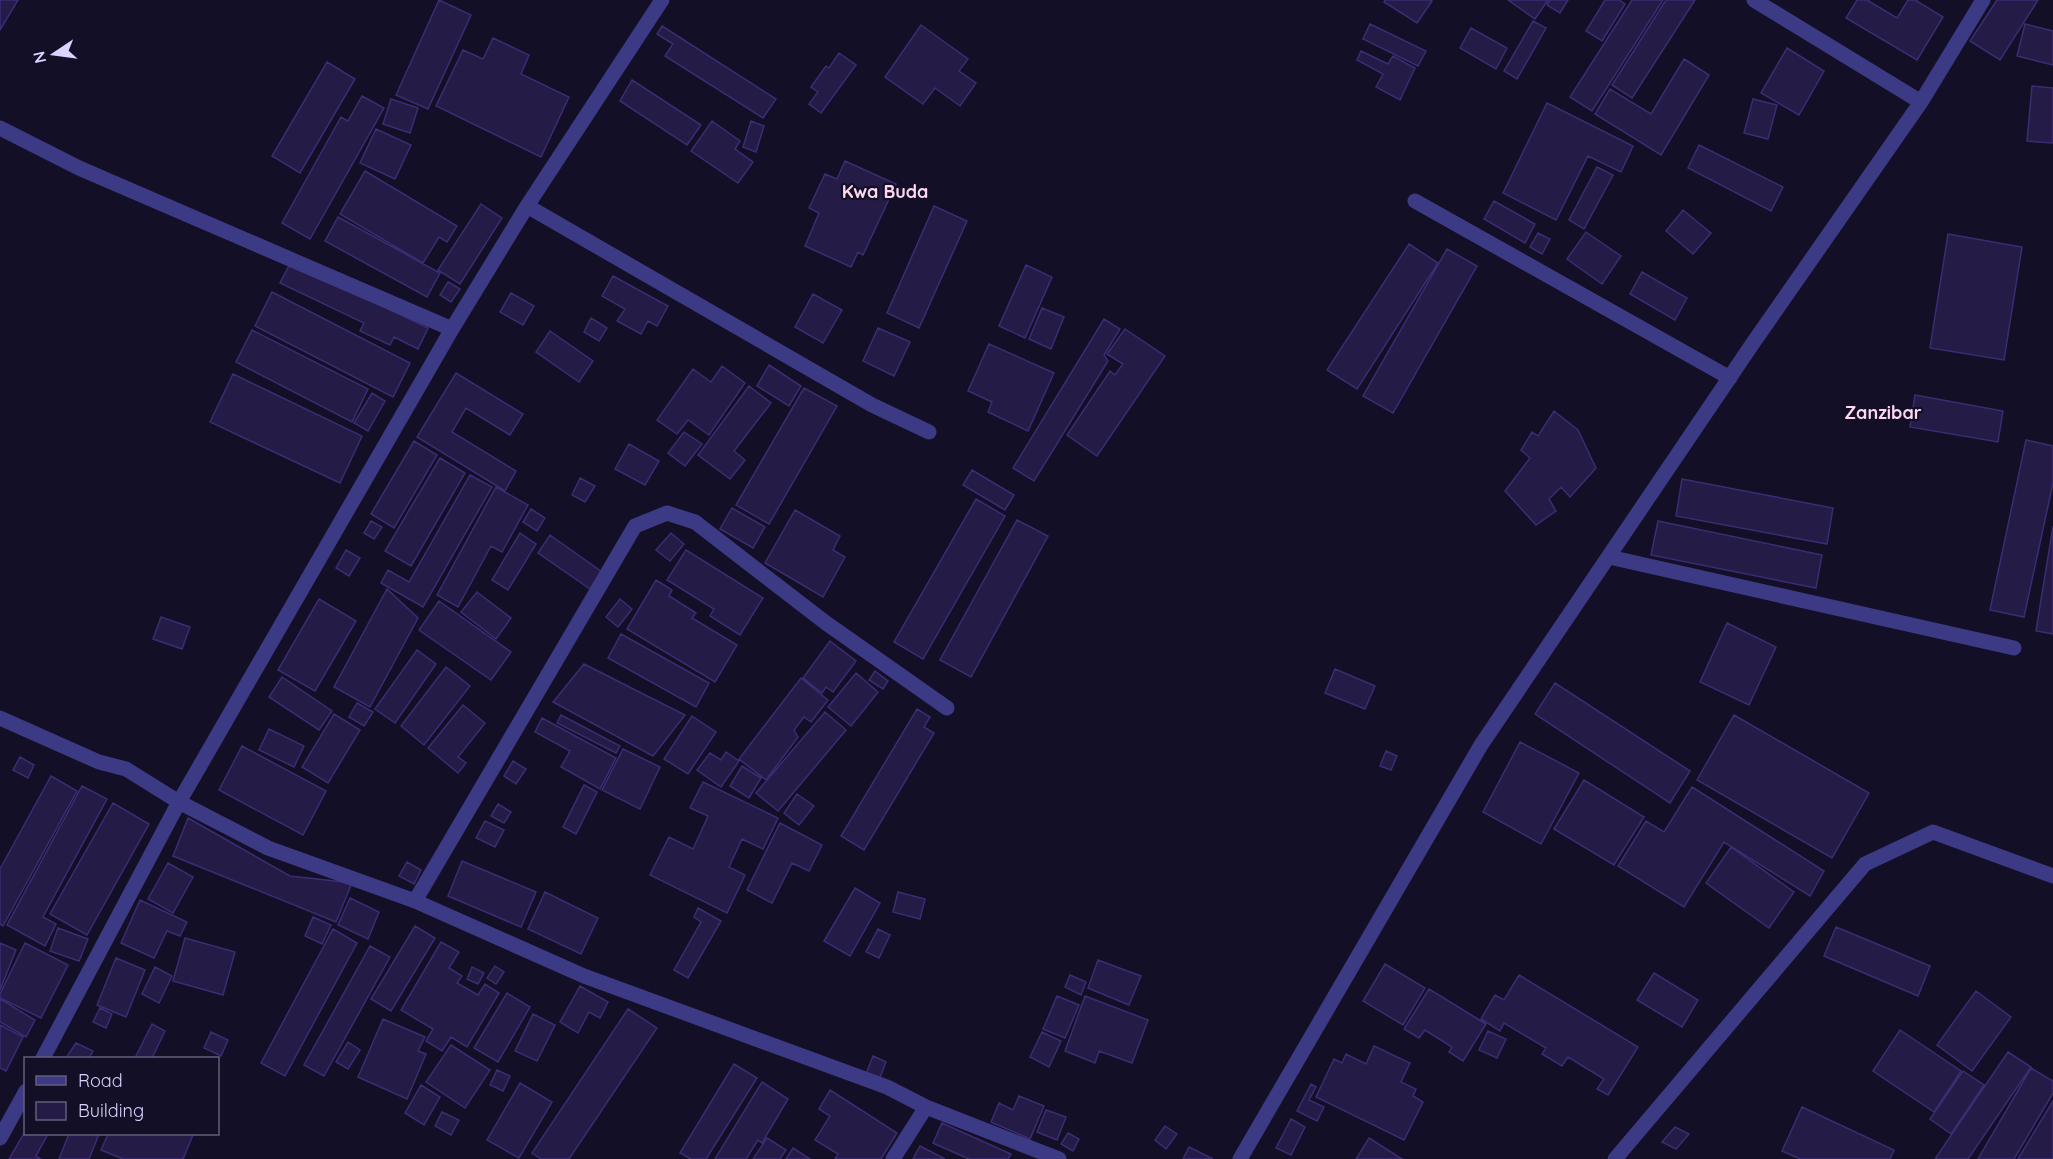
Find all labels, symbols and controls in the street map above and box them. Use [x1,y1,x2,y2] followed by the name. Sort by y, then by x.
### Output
[24,24,84,84] north arrow
[28,49,50,65] text: N
[842,180,928,203] district label: Kwa Buda
[1844,401,1922,424] district label: Zanzibar
[24,1057,219,1135] legend
[78,1069,123,1092] text: Road
[78,1099,144,1122] text: Building

